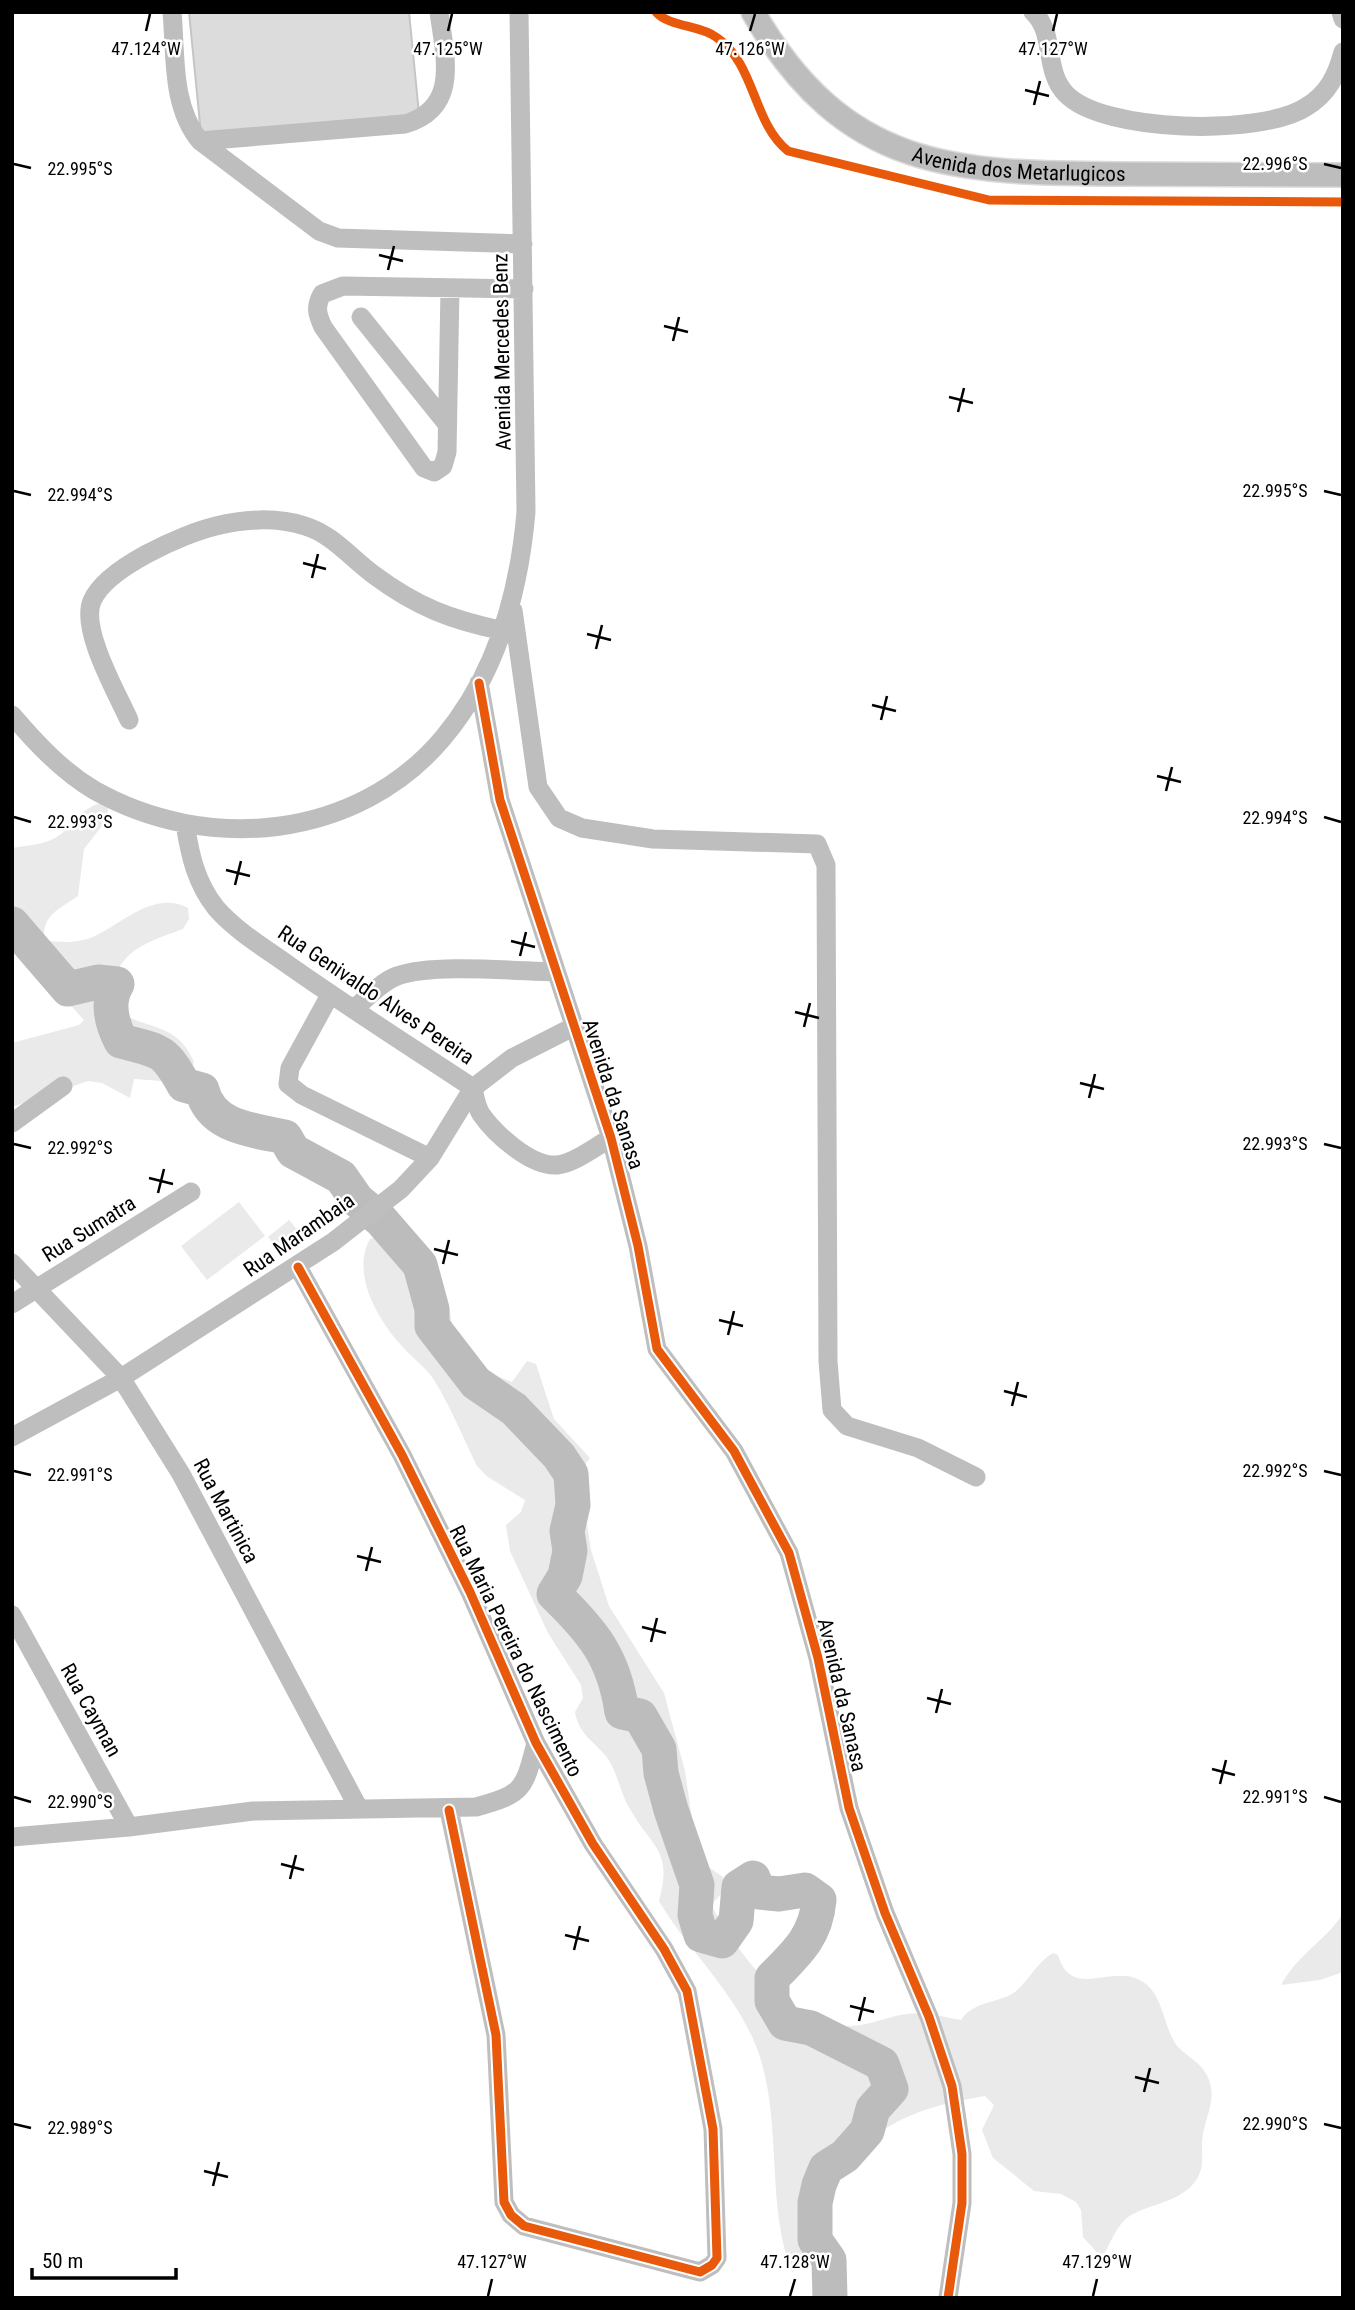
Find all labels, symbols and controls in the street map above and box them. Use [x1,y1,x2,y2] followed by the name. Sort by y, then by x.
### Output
[111,38,181,59] text: 47.124°W
[413,38,483,59] text: 47.125°W
[715,38,785,59] text: 47.126°W
[1018,38,1088,59] text: 47.127°W
[909,142,1125,186] street label: Avenida dos Metarlugicos
[1242,153,1308,174] text: 22.996°S
[47,158,113,179] text: 22.995°S
[488,253,516,451] street label: Avenida Mercedes Benz
[1242,480,1308,501] text: 22.995°S
[47,484,113,505] text: 22.994°S
[1242,807,1308,828] text: 22.994°S
[47,811,113,832] text: 22.993°S
[273,920,479,1070] street label: Rua Genivaldo Alves Pereira
[577,1016,649,1172] street label: Avenida da Sanasa
[1242,1133,1308,1154] text: 22.993°S
[47,1137,113,1158] text: 22.992°S
[239,1188,359,1282] street label: Rua Marambaia
[38,1191,140,1267] street label: Rua Sumatra
[188,1455,264,1567] street label: Rua Martinica
[1242,1460,1308,1481] text: 22.992°S
[47,1464,113,1485] text: 22.991°S
[445,1521,587,1781] street label: Rua Maria Pereira do Nascimento
[813,1616,871,1774] street label: Avenida da Sanasa
[56,1659,126,1761] street label: Rua Cayman
[1242,1786,1308,1807] text: 22.991°S
[47,1791,113,1812] text: 22.990°S
[1242,2113,1308,2134] text: 22.990°S
[47,2117,113,2138] text: 22.989°S
[32,2236,175,2280] scale bar
[42,2249,83,2273] text: 50 m
[457,2251,527,2272] text: 47.127°W
[760,2251,830,2272] text: 47.128°W
[1062,2251,1132,2272] text: 47.129°W

